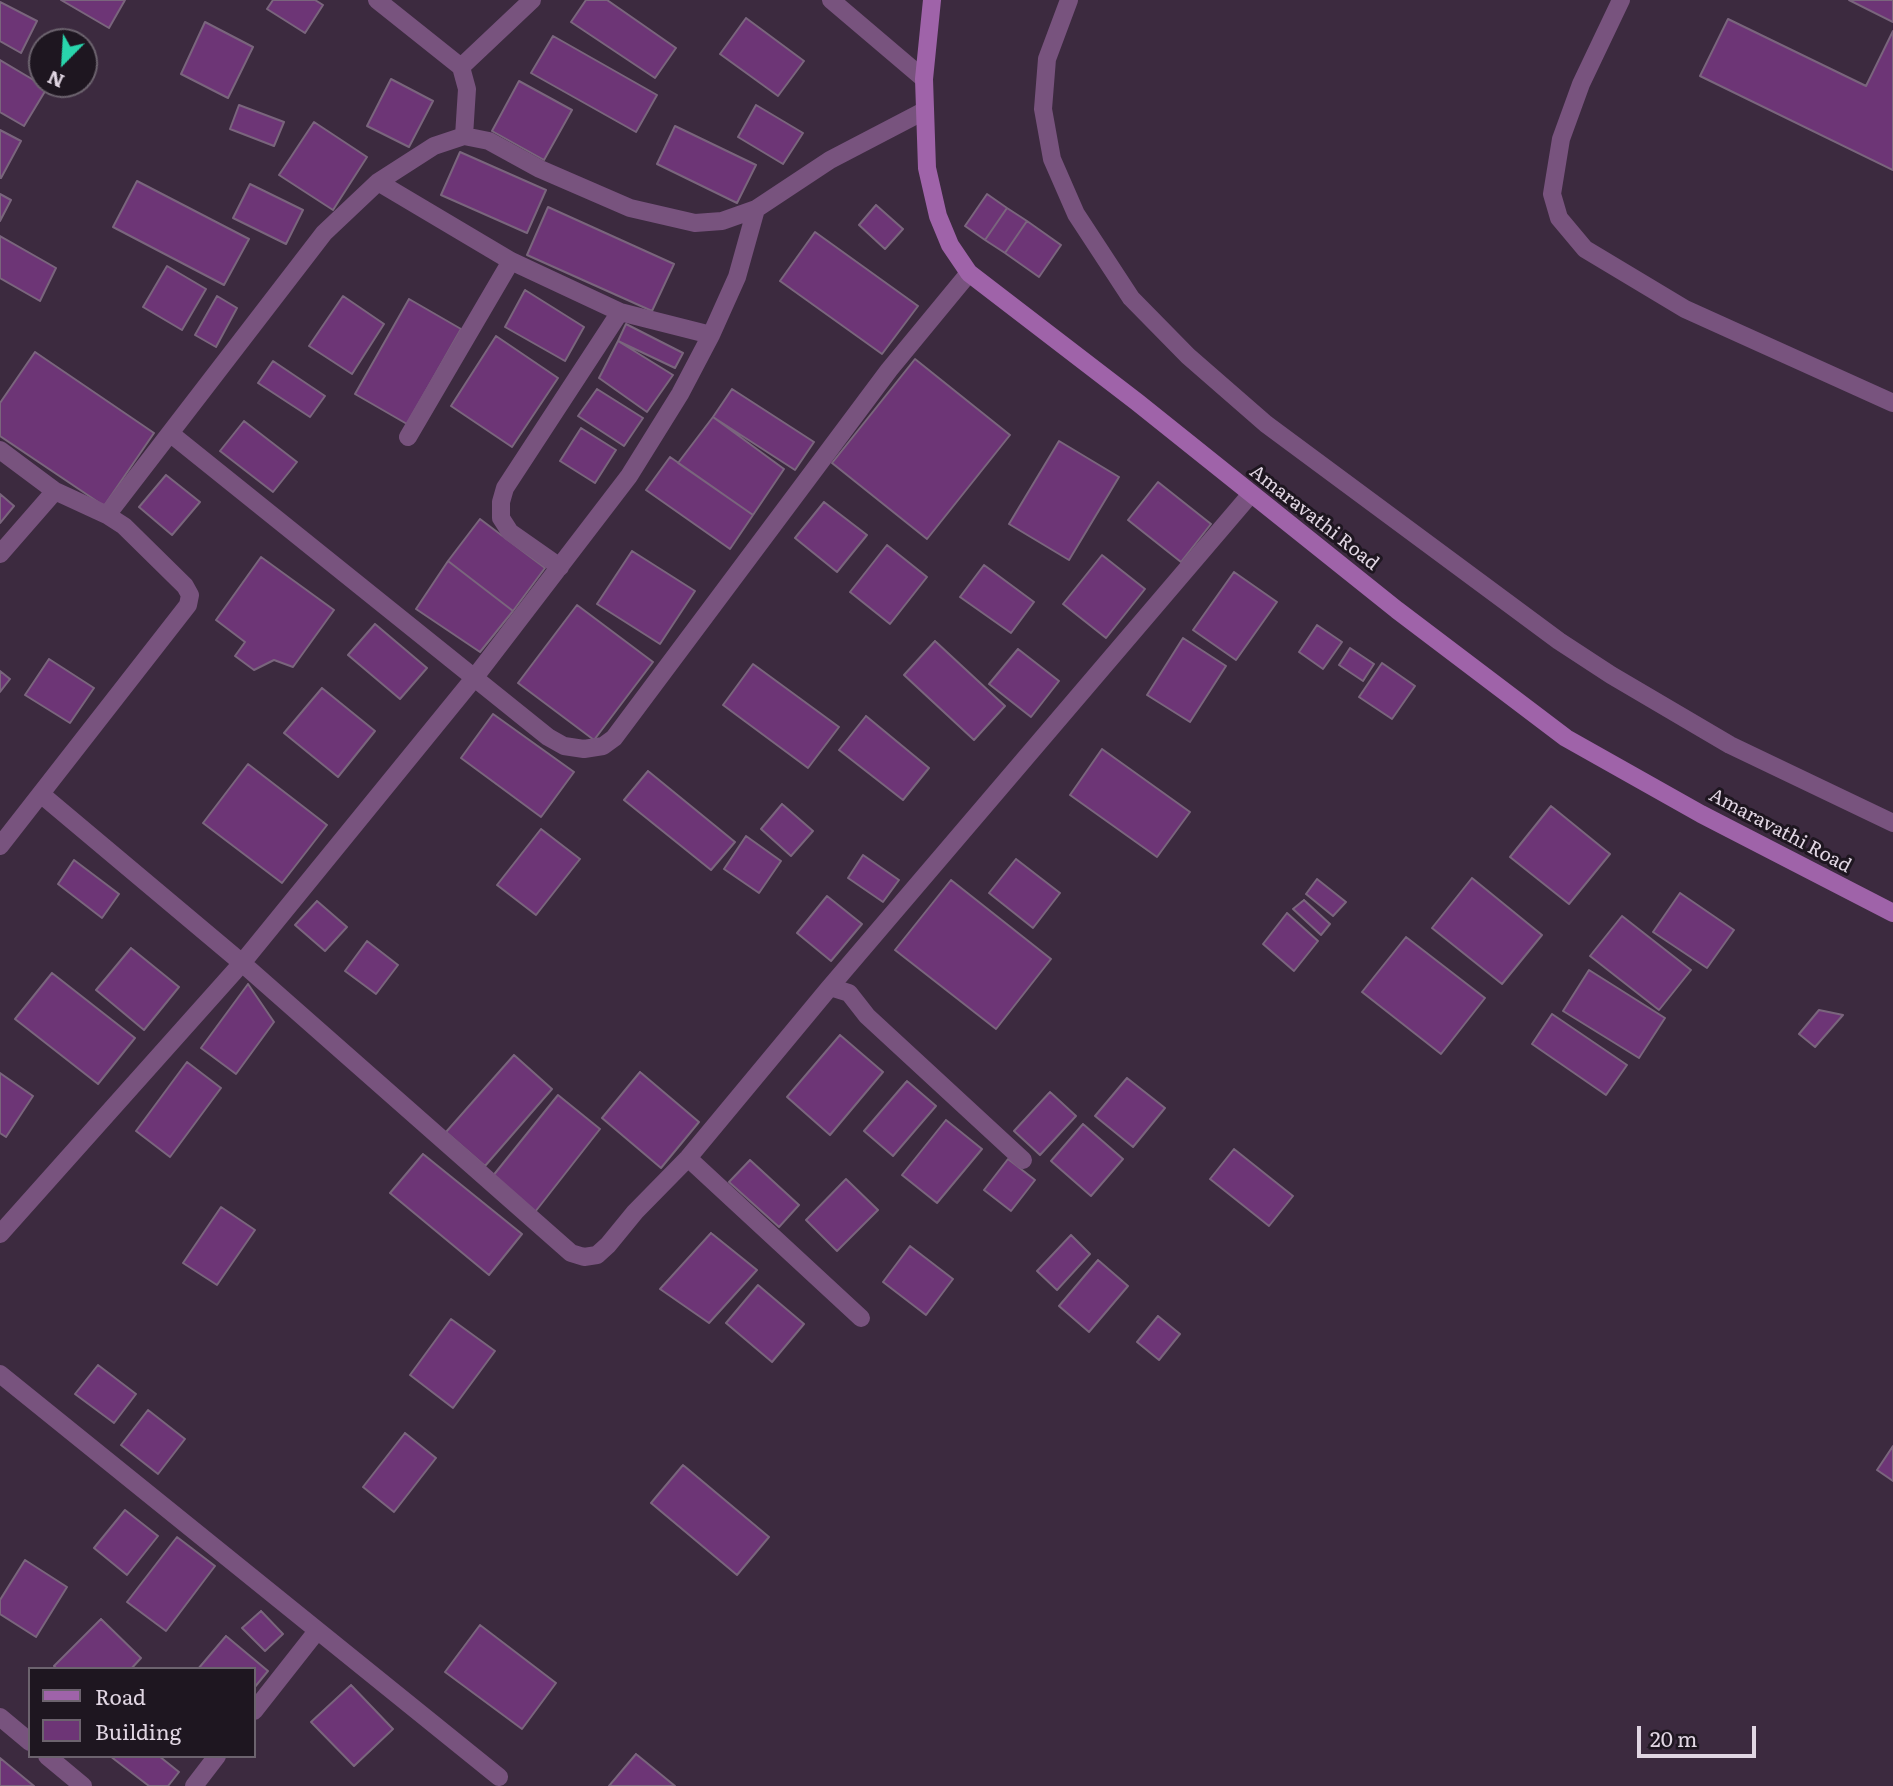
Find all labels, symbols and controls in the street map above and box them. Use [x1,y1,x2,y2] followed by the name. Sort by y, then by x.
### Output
[28,28,98,98] north arrow
[42,64,68,96] text: N
[1245,460,1383,576] street label: Amaravathi Road
[1705,784,1855,878] street label: Amaravathi Road
[28,1667,256,1758] legend
[95,1680,146,1711] text: Road
[1641,1712,1760,1756] scale bar
[95,1715,181,1746] text: Building
[1650,1722,1697,1753] text: 20 m

